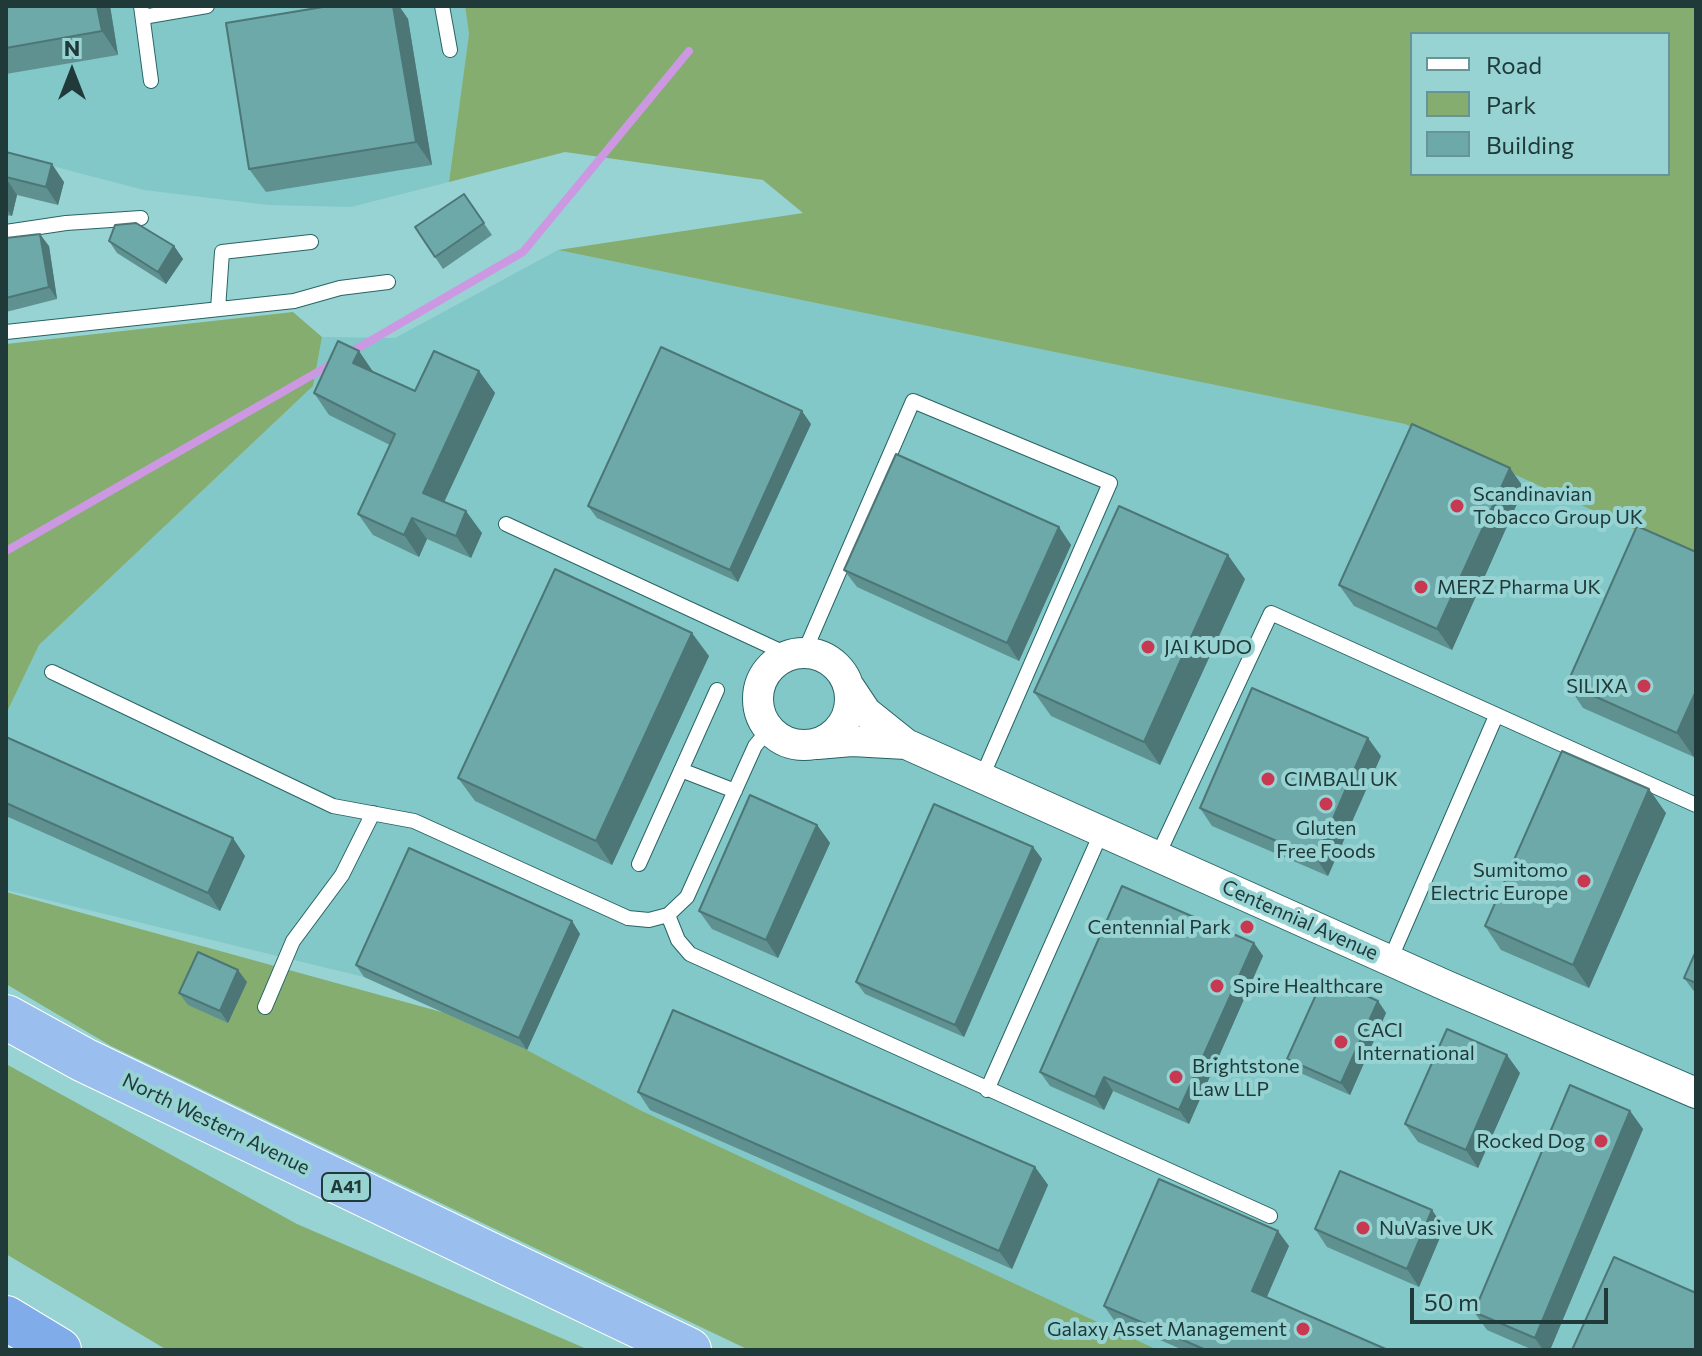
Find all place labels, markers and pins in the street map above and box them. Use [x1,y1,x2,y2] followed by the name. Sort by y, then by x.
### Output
[1473,482,1643,529] place label: Scandinavian Tobacco Group UK
[1448,497,1466,515] marker: Scandinavian Tobacco Group UK
[1437,575,1601,599] place label: MERZ Pharma UK
[1412,578,1430,596] marker: MERZ Pharma UK
[1164,635,1252,659] place label: JAI KUDO
[1139,638,1157,656] marker: JAI KUDO
[1566,674,1628,698] place label: SILIXA
[1635,677,1653,695] marker: SILIXA
[1284,767,1398,791] place label: CIMBALI UK
[1259,770,1277,788] marker: CIMBALI UK
[1317,795,1335,813] marker: Gluten Free Foods
[1276,816,1376,863] place label: Gluten Free Foods
[1431,858,1568,905] place label: Sumitomo Electric Europe
[1575,872,1593,890] marker: Sumitomo Electric Europe
[1087,915,1231,939] place label: Centennial Park
[1238,918,1256,936] marker: Centennial Park
[1233,974,1383,998] place label: Spire Healthcare
[1208,977,1226,995] marker: Spire Healthcare
[1357,1018,1475,1065] place label: CACI International
[1332,1033,1350,1051] marker: CACI International
[1192,1054,1300,1101] place label: Brightstone Law LLP
[1167,1068,1185,1086] marker: Brightstone Law LLP
[1477,1129,1585,1153] place label: Rocked Dog
[1592,1132,1610,1150] marker: Rocked Dog
[1379,1216,1494,1240] place label: NuVasive UK
[1354,1219,1372,1237] marker: NuVasive UK
[1047,1317,1287,1341] place label: Galaxy Asset Management
[1294,1320,1312,1338] marker: Galaxy Asset Management

